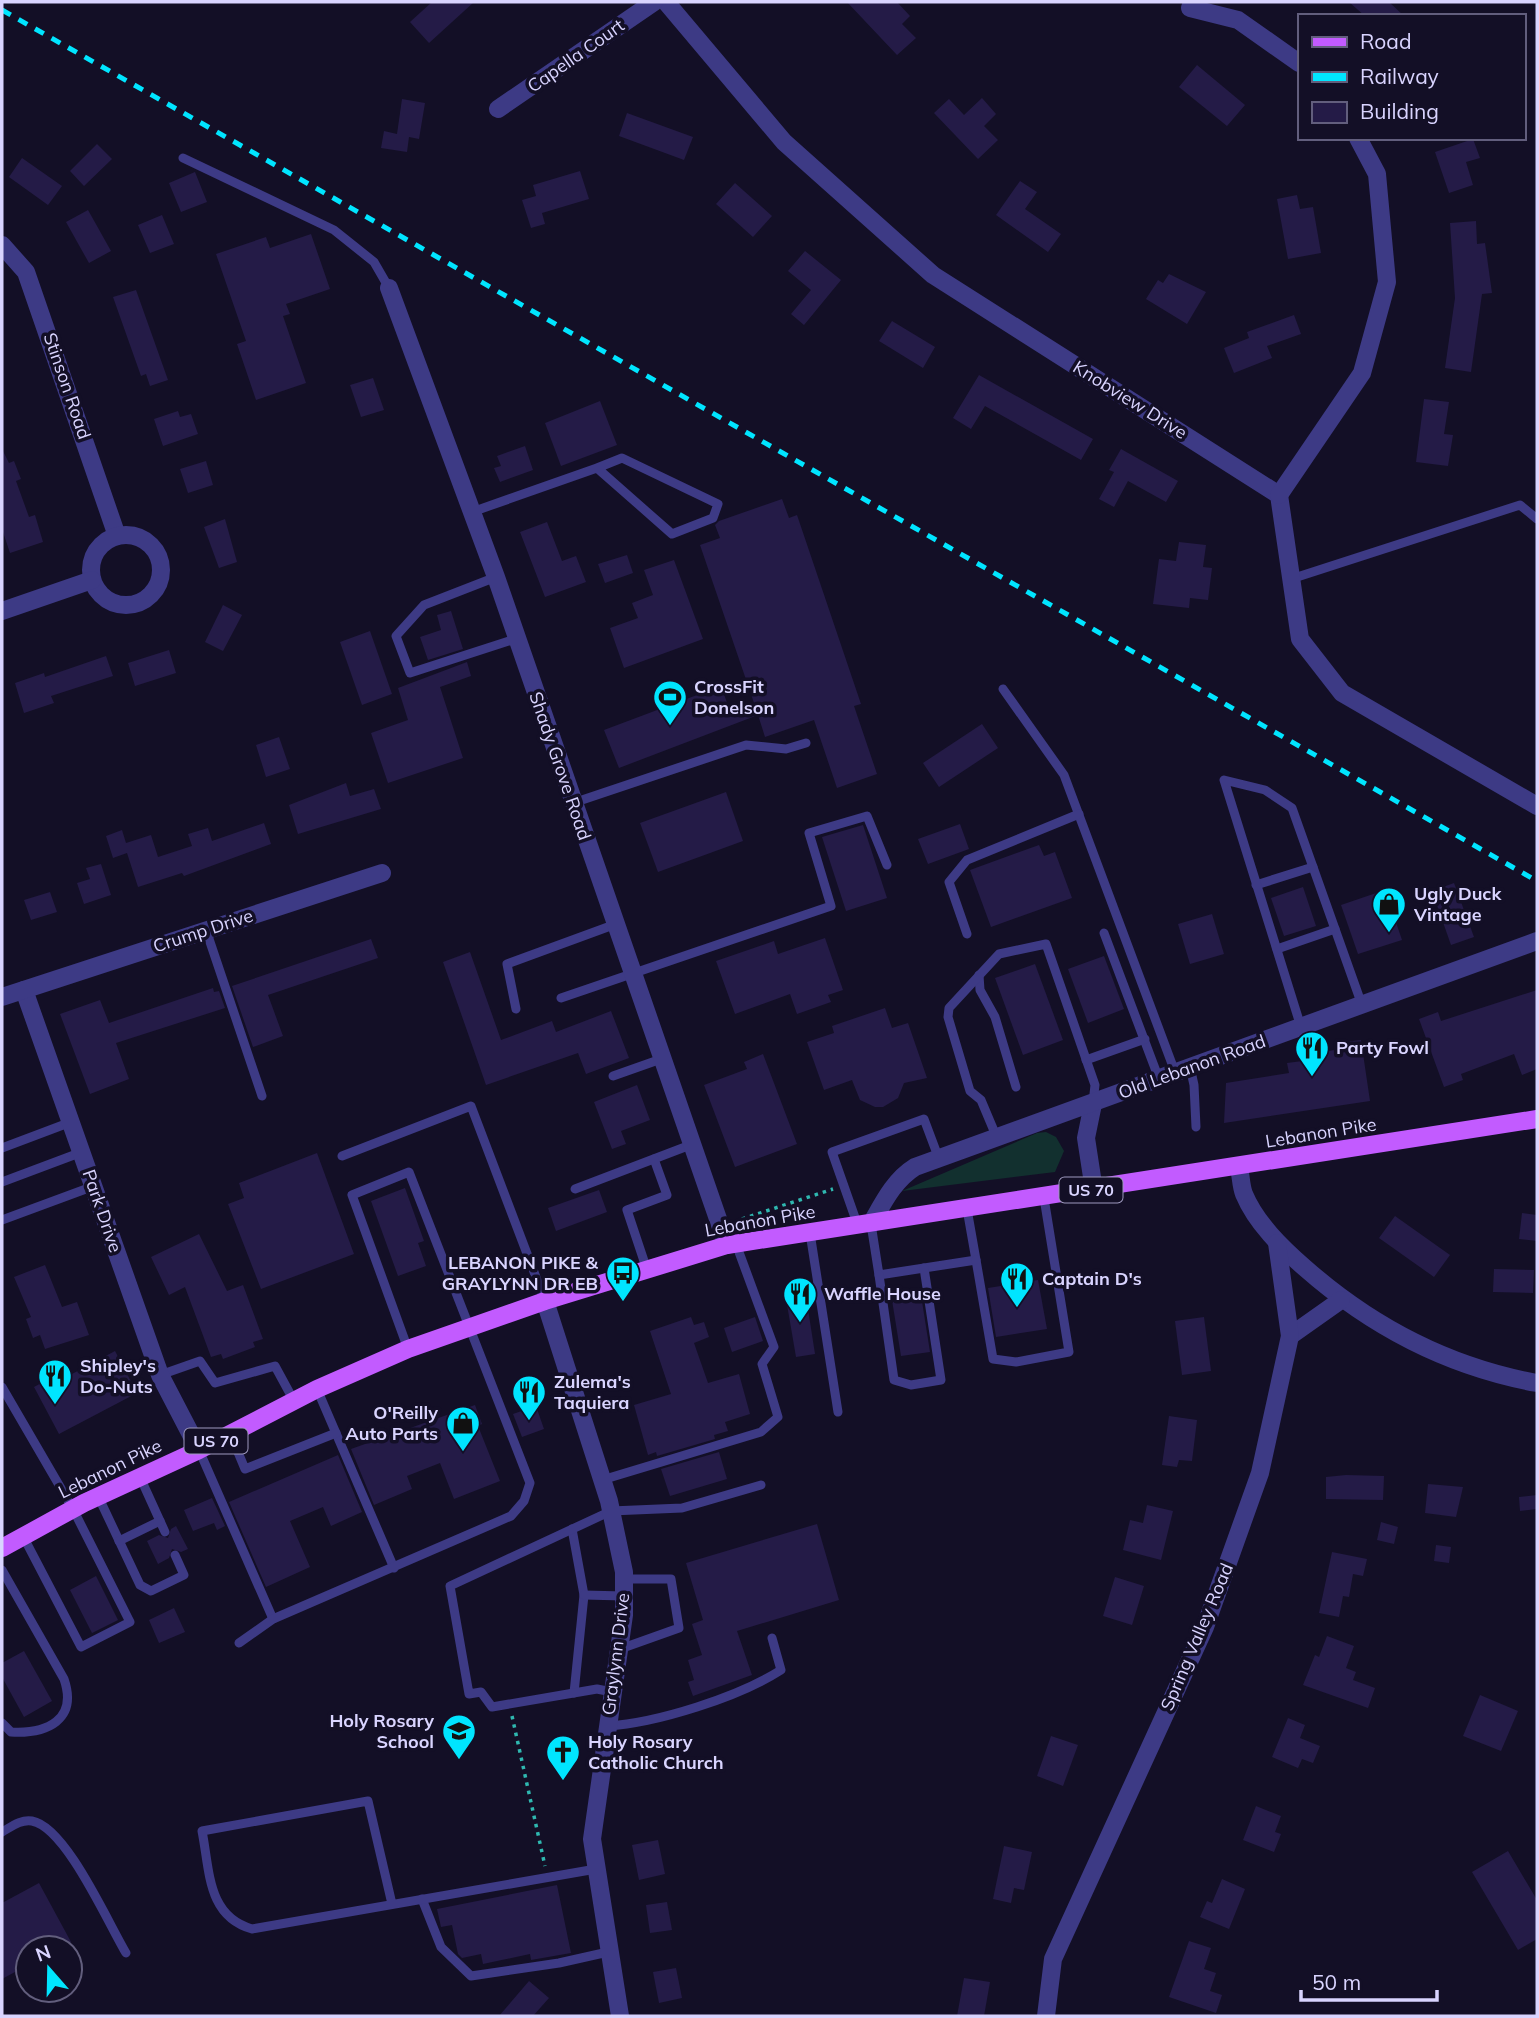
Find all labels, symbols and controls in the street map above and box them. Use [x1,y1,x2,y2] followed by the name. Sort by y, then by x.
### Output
[523,14,629,97] street label: Capella Court
[1298,14,1525,140] legend
[1360,28,1411,54] text: Road
[1360,63,1439,89] text: Railway
[1360,98,1439,124] text: Building
[39,330,96,442] street label: Stinson Road
[1069,355,1192,444] street label: Knobview Drive
[694,675,774,719] place label: CrossFit Donelson
[651,678,689,727] sports icon: CrossFit Donelson
[524,689,597,843] street label: Shady Grove Road
[1413,882,1502,926] place label: Ugly Duck Vintage
[1370,885,1408,934] shop icon: Ugly Duck Vintage
[150,904,256,958] street label: Crump Drive
[1115,1029,1269,1104] street label: Old Lebanon Road
[1293,1029,1331,1078] restaurant icon: Party Fowl
[1336,1036,1429,1059] place label: Party Fowl
[1264,1112,1378,1153] street label: Lebanon Pike
[78,1166,127,1255] street label: Park Drive
[1060,1178,1122,1202] road number: US 70
[703,1199,817,1242] street label: Lebanon Pike
[442,1251,599,1295] place label: LEBANON PIKE & GRAYLYNN DR EB
[604,1254,642,1303] bus stop icon: LEBANON PIKE & GRAYLYNN DR EB
[998,1260,1036,1309] restaurant icon: Captain D's
[1042,1267,1142,1290] place label: Captain D's
[781,1275,819,1324] restaurant icon: Waffle House
[824,1282,941,1305] place label: Waffle House
[80,1354,156,1398] place label: Shipley's Do-Nuts
[36,1357,74,1406] restaurant icon: Shipley's Do-Nuts
[554,1370,631,1414] place label: Zulema's Taquiera
[510,1373,548,1422] restaurant icon: Zulema's Taquiera
[345,1401,438,1445] place label: O'Reilly Auto Parts
[444,1404,482,1453] shop icon: O'Reilly Auto Parts
[184,1428,248,1454] road number: US 70
[54,1434,165,1503] street label: Lebanon Pike
[1155,1560,1238,1714] street label: Spring Valley Road
[597,1591,634,1716] street label: Graylynn Drive
[329,1709,434,1753] place label: Holy Rosary School
[440,1712,478,1761] school or university icon: Holy Rosary School
[588,1730,724,1774] place label: Holy Rosary Catholic Church
[544,1733,582,1782] church icon: Holy Rosary Catholic Church
[14,1934,84,2004] north arrow
[32,1939,54,1967] text: N
[1301,1958,1438,2002] scale bar
[1312,1969,1361,1995] text: 50 m

